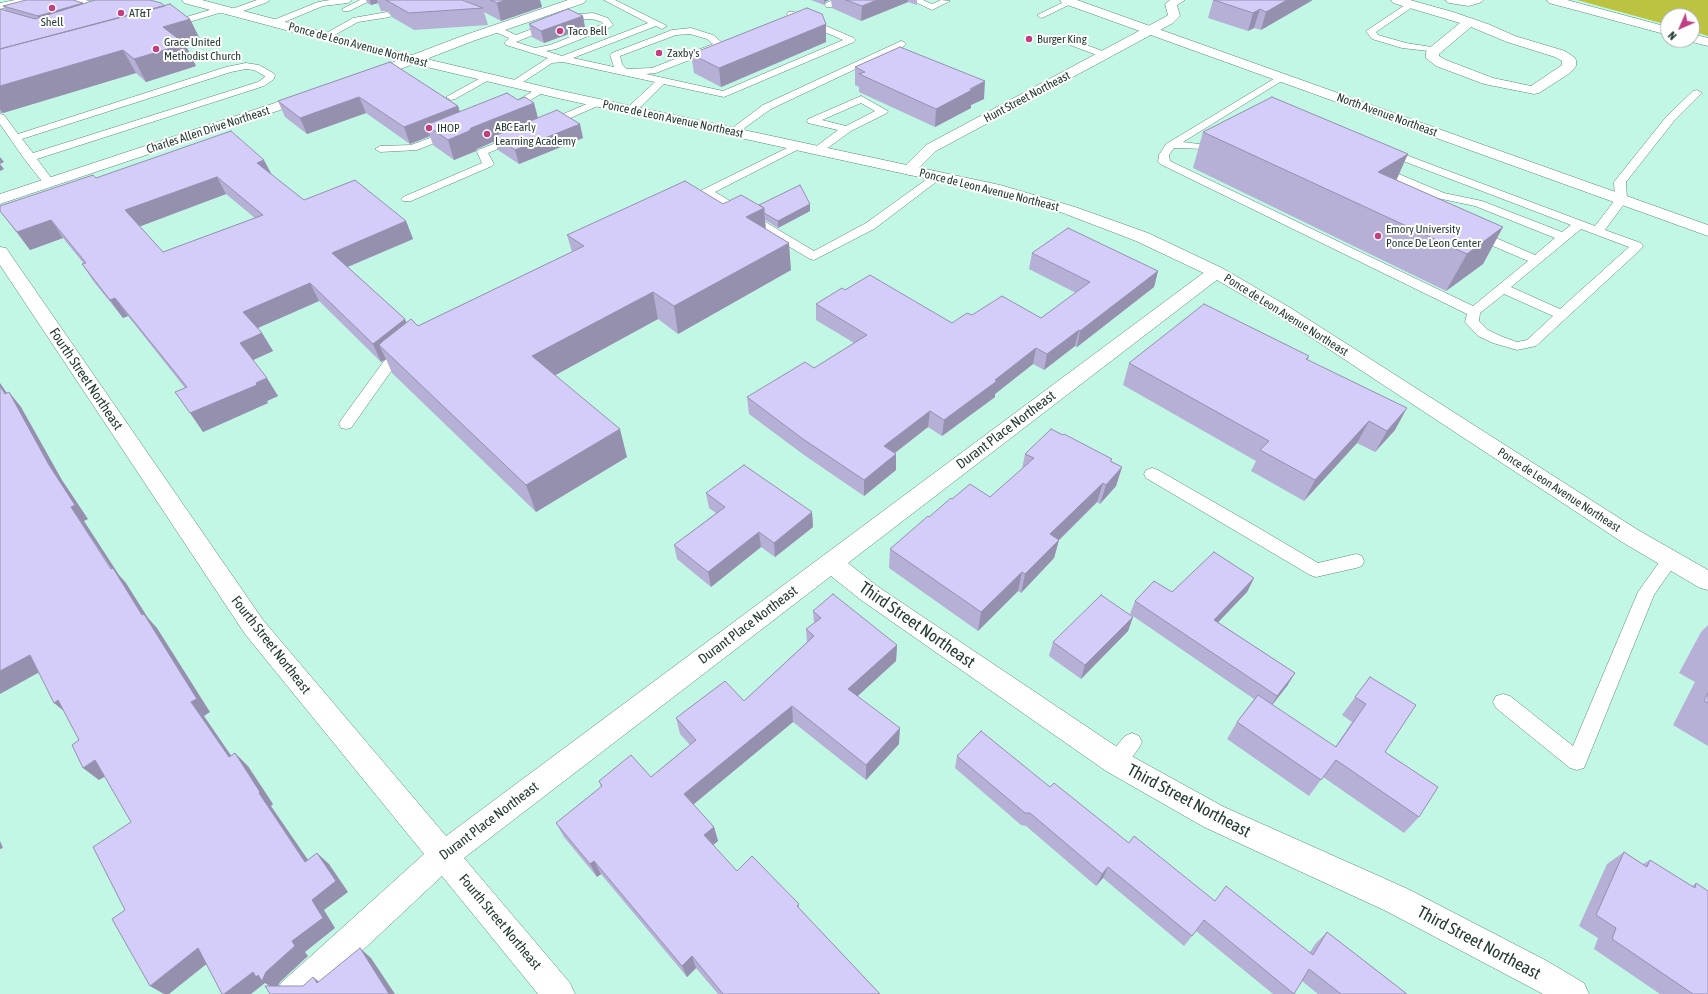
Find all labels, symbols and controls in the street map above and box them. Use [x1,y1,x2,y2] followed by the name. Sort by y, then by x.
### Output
[47,3,57,13] marker: Shell
[129,6,151,20] place label: AT&T
[116,8,126,18] marker: AT&T
[1660,8,1700,48] north arrow
[41,15,63,29] place label: Shell
[287,19,429,71] street label: Ponce de Leon Avenue Northeast
[568,24,607,38] place label: Taco Bell
[555,26,565,36] marker: Taco Bell
[1666,29,1679,42] text: N
[1037,32,1087,46] place label: Burger King
[1024,34,1034,44] marker: Burger King
[164,35,241,63] place label: Grace United Methodist Church
[151,44,161,54] marker: Grace United Methodist Church
[667,46,700,60] place label: Zaxby's
[654,48,664,58] marker: Zaxby's
[981,68,1073,126] street label: Hunt Street Northeast
[1335,90,1439,140] street label: North Avenue Northeast
[601,97,745,141] street label: Ponce de Leon Avenue Northeast
[145,103,271,157] street label: Charles Allen Drive Northeast
[495,120,576,148] place label: ABC Early Learning Academy
[437,121,460,135] place label: IHOP
[424,123,434,133] marker: IHOP
[482,129,492,139] marker: ABC Early Learning Academy
[918,166,1060,214] street label: Ponce de Leon Avenue Northeast
[1386,222,1481,250] place label: Emory University Ponce De Leon Center
[1373,231,1383,241] marker: Emory University Ponce De Leon Center
[1221,271,1351,359] street label: Ponce de Leon Avenue Northeast
[46,325,126,433] street label: Fourth Street Northeast
[953,387,1059,473] street label: Durant Place Northeast
[1495,445,1623,535] street label: Ponce de Leon Avenue Northeast
[855,577,979,673] street label: Third Street Northeast
[695,582,801,668] street label: Durant Place Northeast
[228,593,314,697] street label: Fourth Street Northeast
[1124,760,1254,842] street label: Third Street Northeast
[436,778,542,864] street label: Durant Place Northeast
[455,871,545,973] street label: Fourth Street Northeast
[1414,902,1544,984] street label: Third Street Northeast

